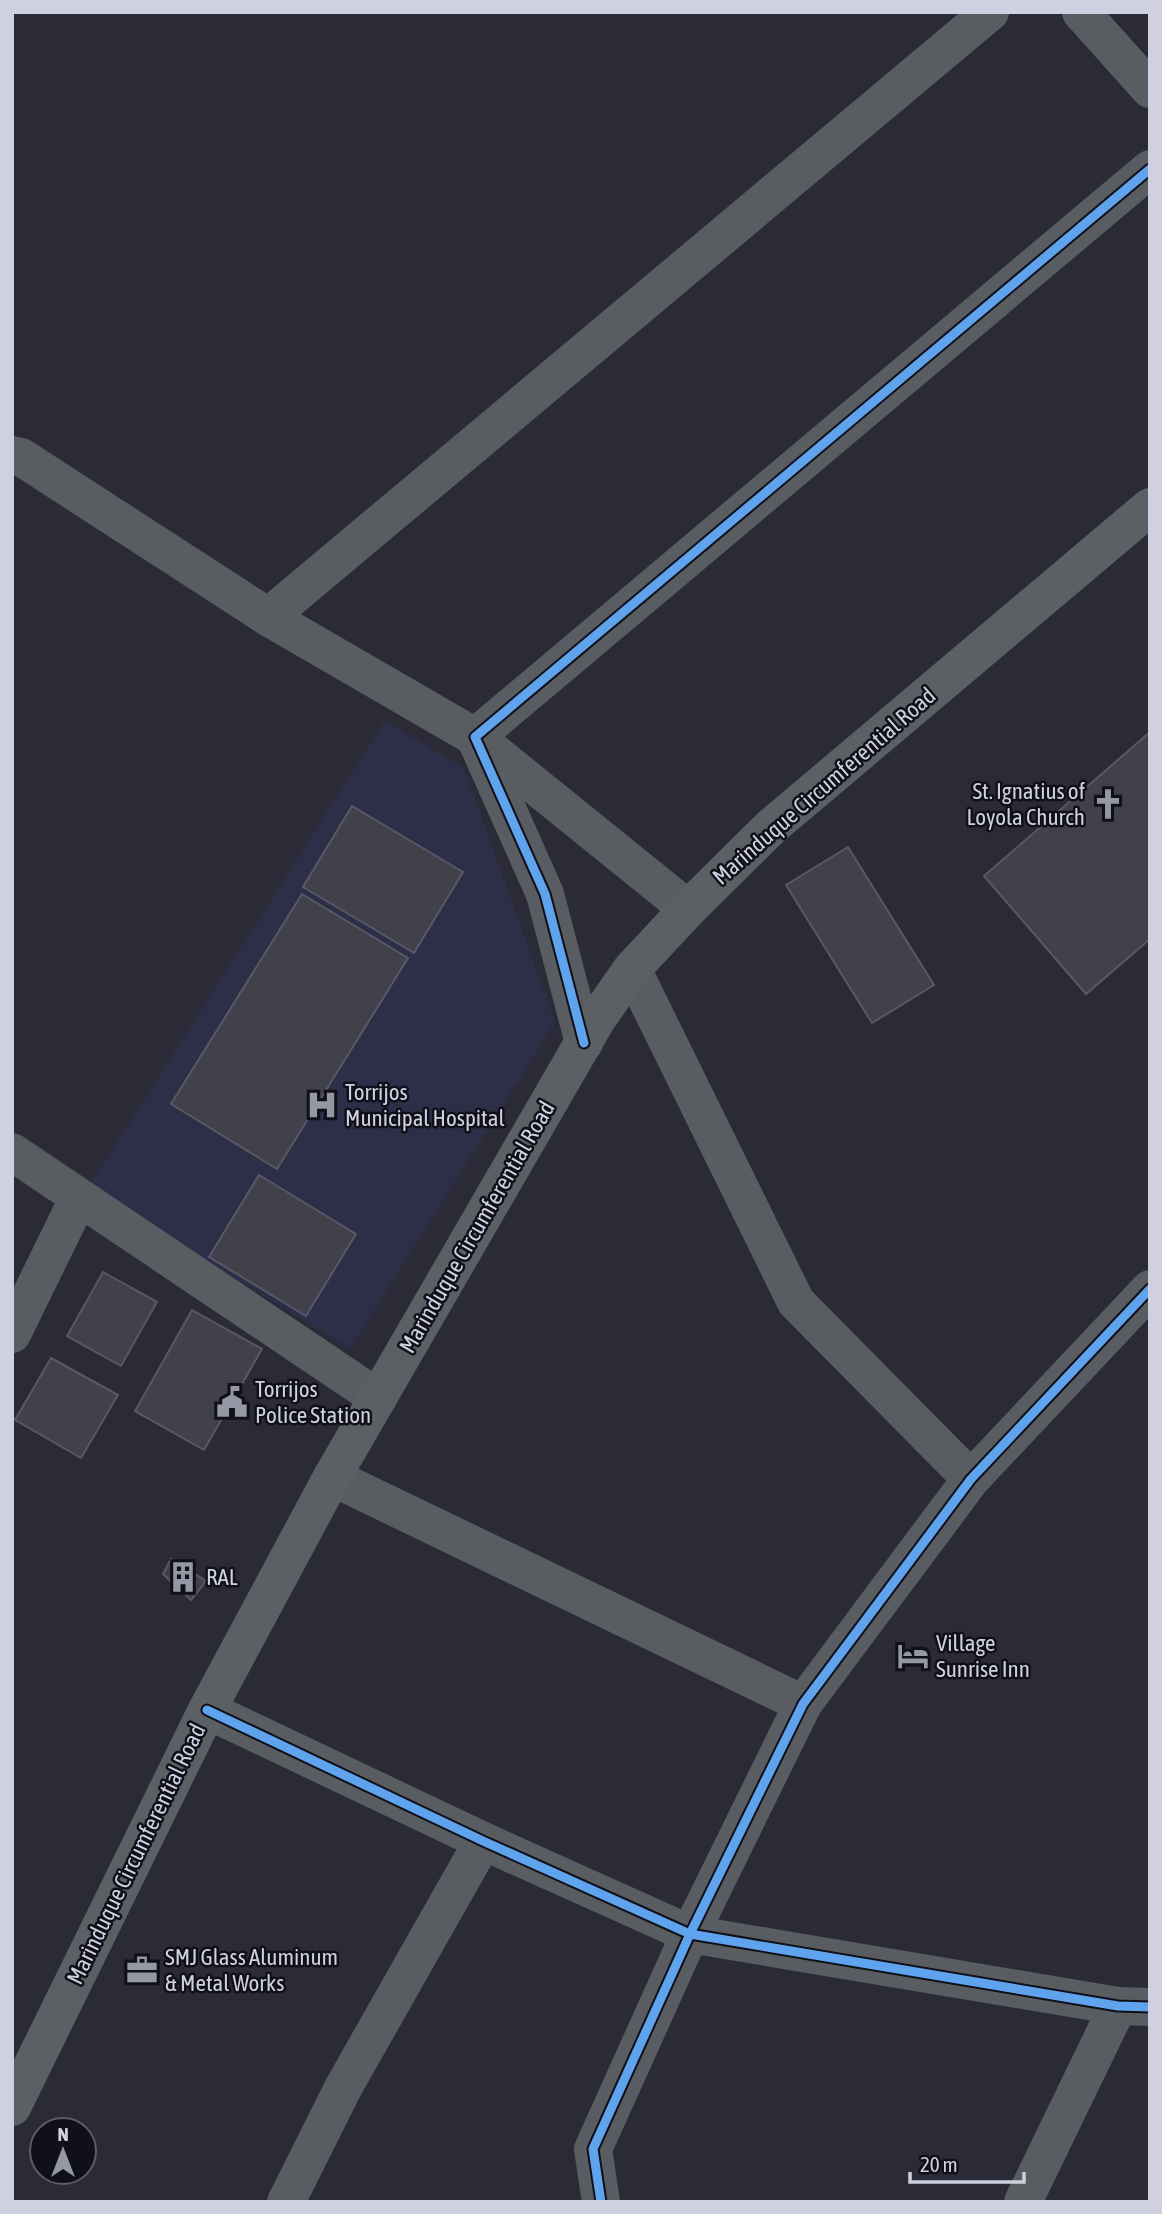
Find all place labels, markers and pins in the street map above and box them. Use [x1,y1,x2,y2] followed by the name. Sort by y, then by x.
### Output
[966,778,1085,830] place label: St. Ignatius of Loyola Church
[1091,787,1125,821] church icon: St. Ignatius of Loyola Church
[345,1079,505,1131] place label: Torrijos Municipal Hospital
[305,1088,339,1122] hospital icon: Torrijos Municipal Hospital
[255,1376,371,1428] place label: Torrijos Police Station
[215,1385,249,1419] public building icon: Torrijos Police Station
[166,1560,200,1594] building icon: RAL
[206,1564,238,1590] place label: RAL
[936,1630,1030,1682] place label: Village Sunrise Inn
[896,1639,930,1673] hotel icon: Village Sunrise Inn
[165,1944,338,1996] place label: SMJ Glass Aluminum & Metal Works
[125,1953,159,1987] office icon: SMJ Glass Aluminum & Metal Works

